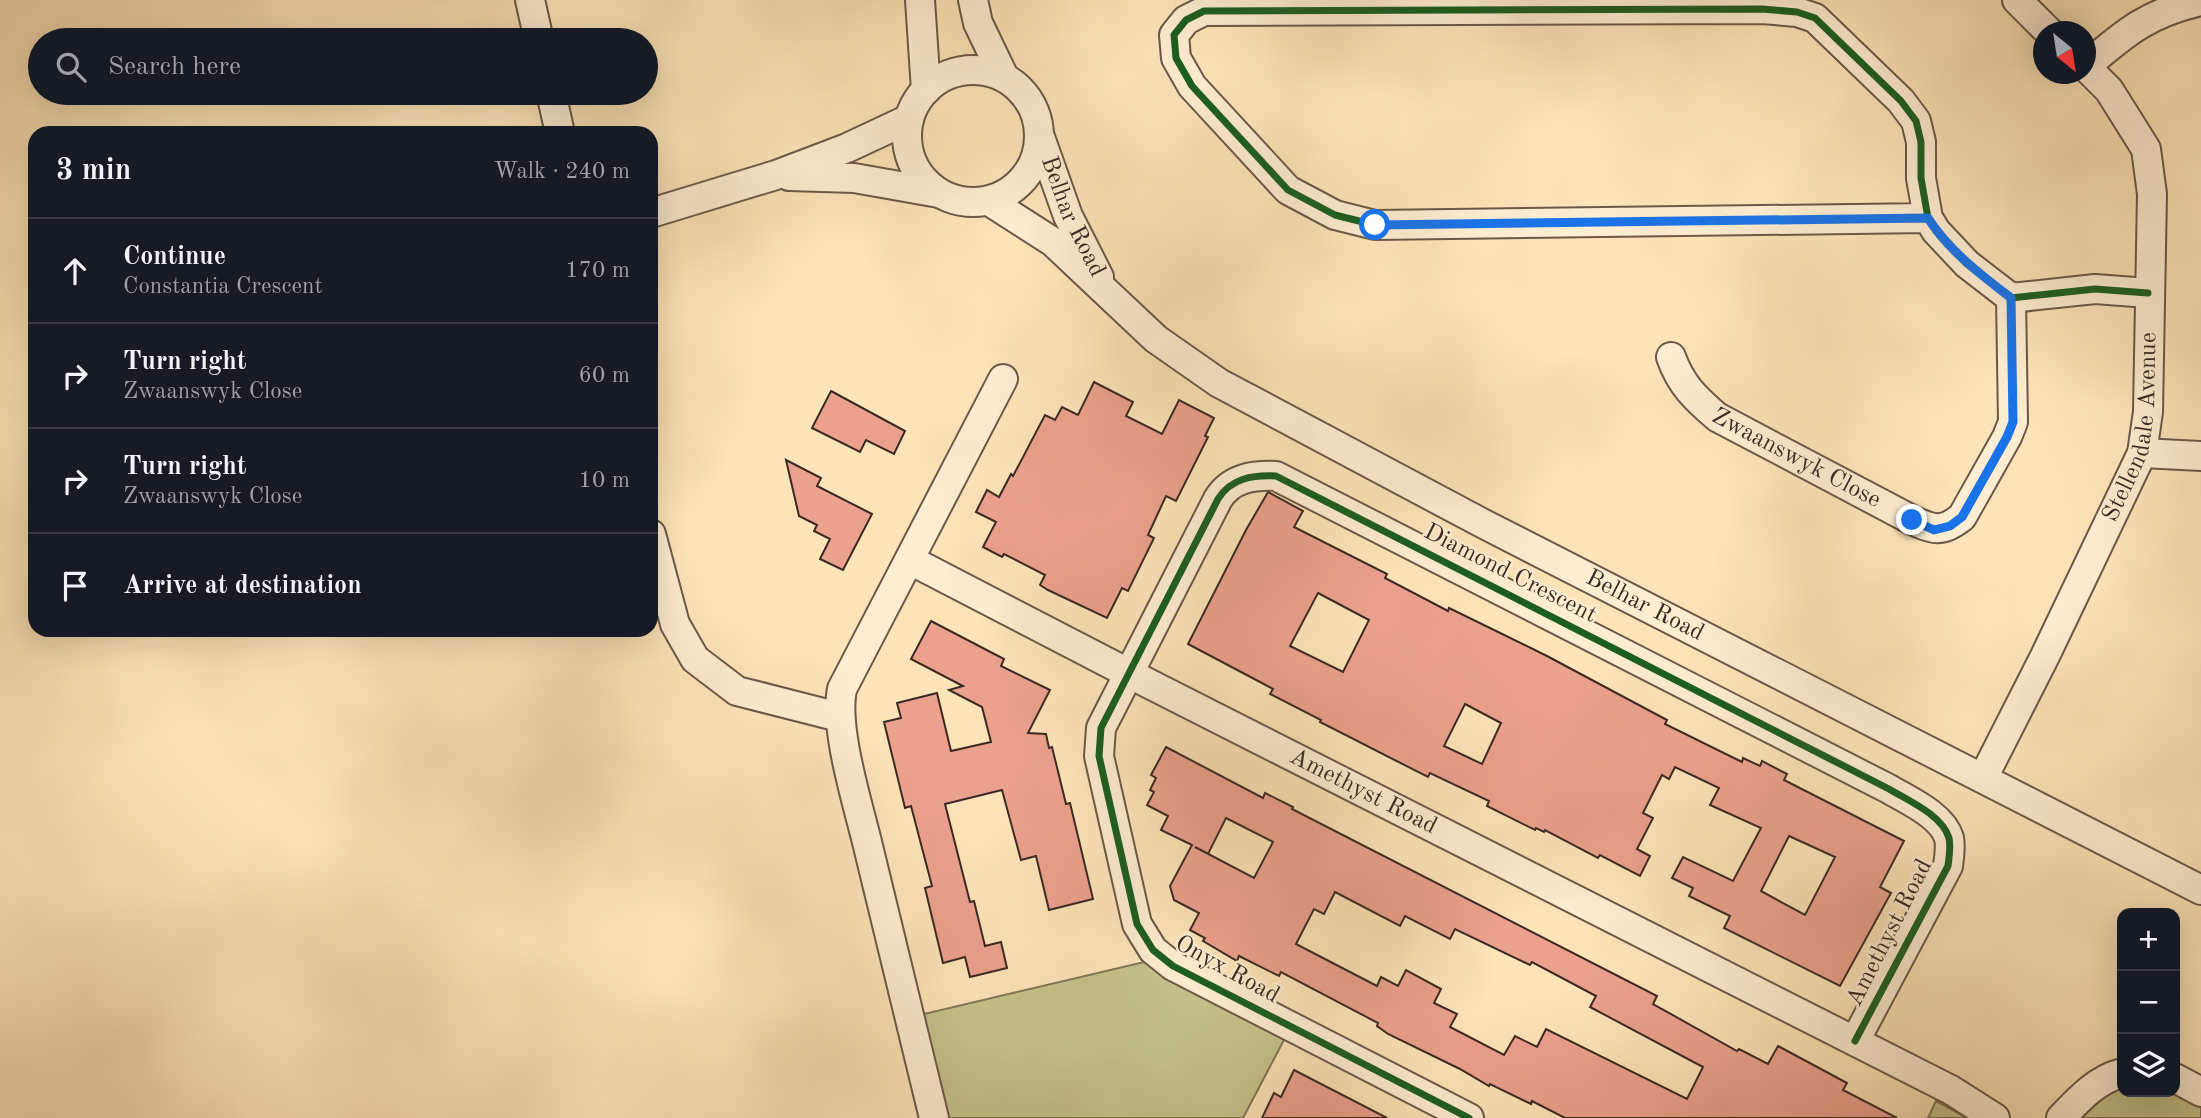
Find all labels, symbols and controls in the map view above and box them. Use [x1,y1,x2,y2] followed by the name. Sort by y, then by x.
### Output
[2033,21,2096,84] north arrow
[28,28,658,105] search box
[52,48,90,86] icon: search
[108,54,241,80] text: Search here
[1036,153,1109,281] street label: Belhar Road
[56,156,131,186] text: 3 min
[494,160,630,183] text: Walk · 240 m
[1359,209,1390,240] route start
[123,244,226,270] text: Continue
[56,252,94,290] icon: ahead
[565,259,630,282] text: 170 m
[123,275,323,298] text: Constantia Crescent
[2099,332,2161,526] street label: Stellendale Avenue
[123,349,246,375] text: Turn right
[56,357,94,395] icon: right
[579,364,630,387] text: 60 m
[123,380,302,403] text: Zwaanswyk Close
[1708,404,1884,513] street label: Zwaanswyk Close
[123,454,246,480] text: Turn right
[56,462,94,500] icon: right
[579,469,630,492] text: 10 m
[123,485,302,508] text: Zwaanswyk Close
[1896,504,1927,535] route end
[1420,520,1600,628] street label: Diamond Crescent
[1582,566,1708,646] street label: Belhar Road
[56,567,94,605] icon: arrive
[123,573,362,599] text: Arrive at destination
[1285,745,1441,839] street label: Amethyst Road
[1843,856,1937,1010] street label: Amethyst Road
[2117,908,2180,1097] map controls
[2117,908,2180,971] button: +
[1171,932,1283,1008] street label: Onyx Road
[2117,971,2180,1034] button: −
[2117,1034,2180,1097] button: layers

